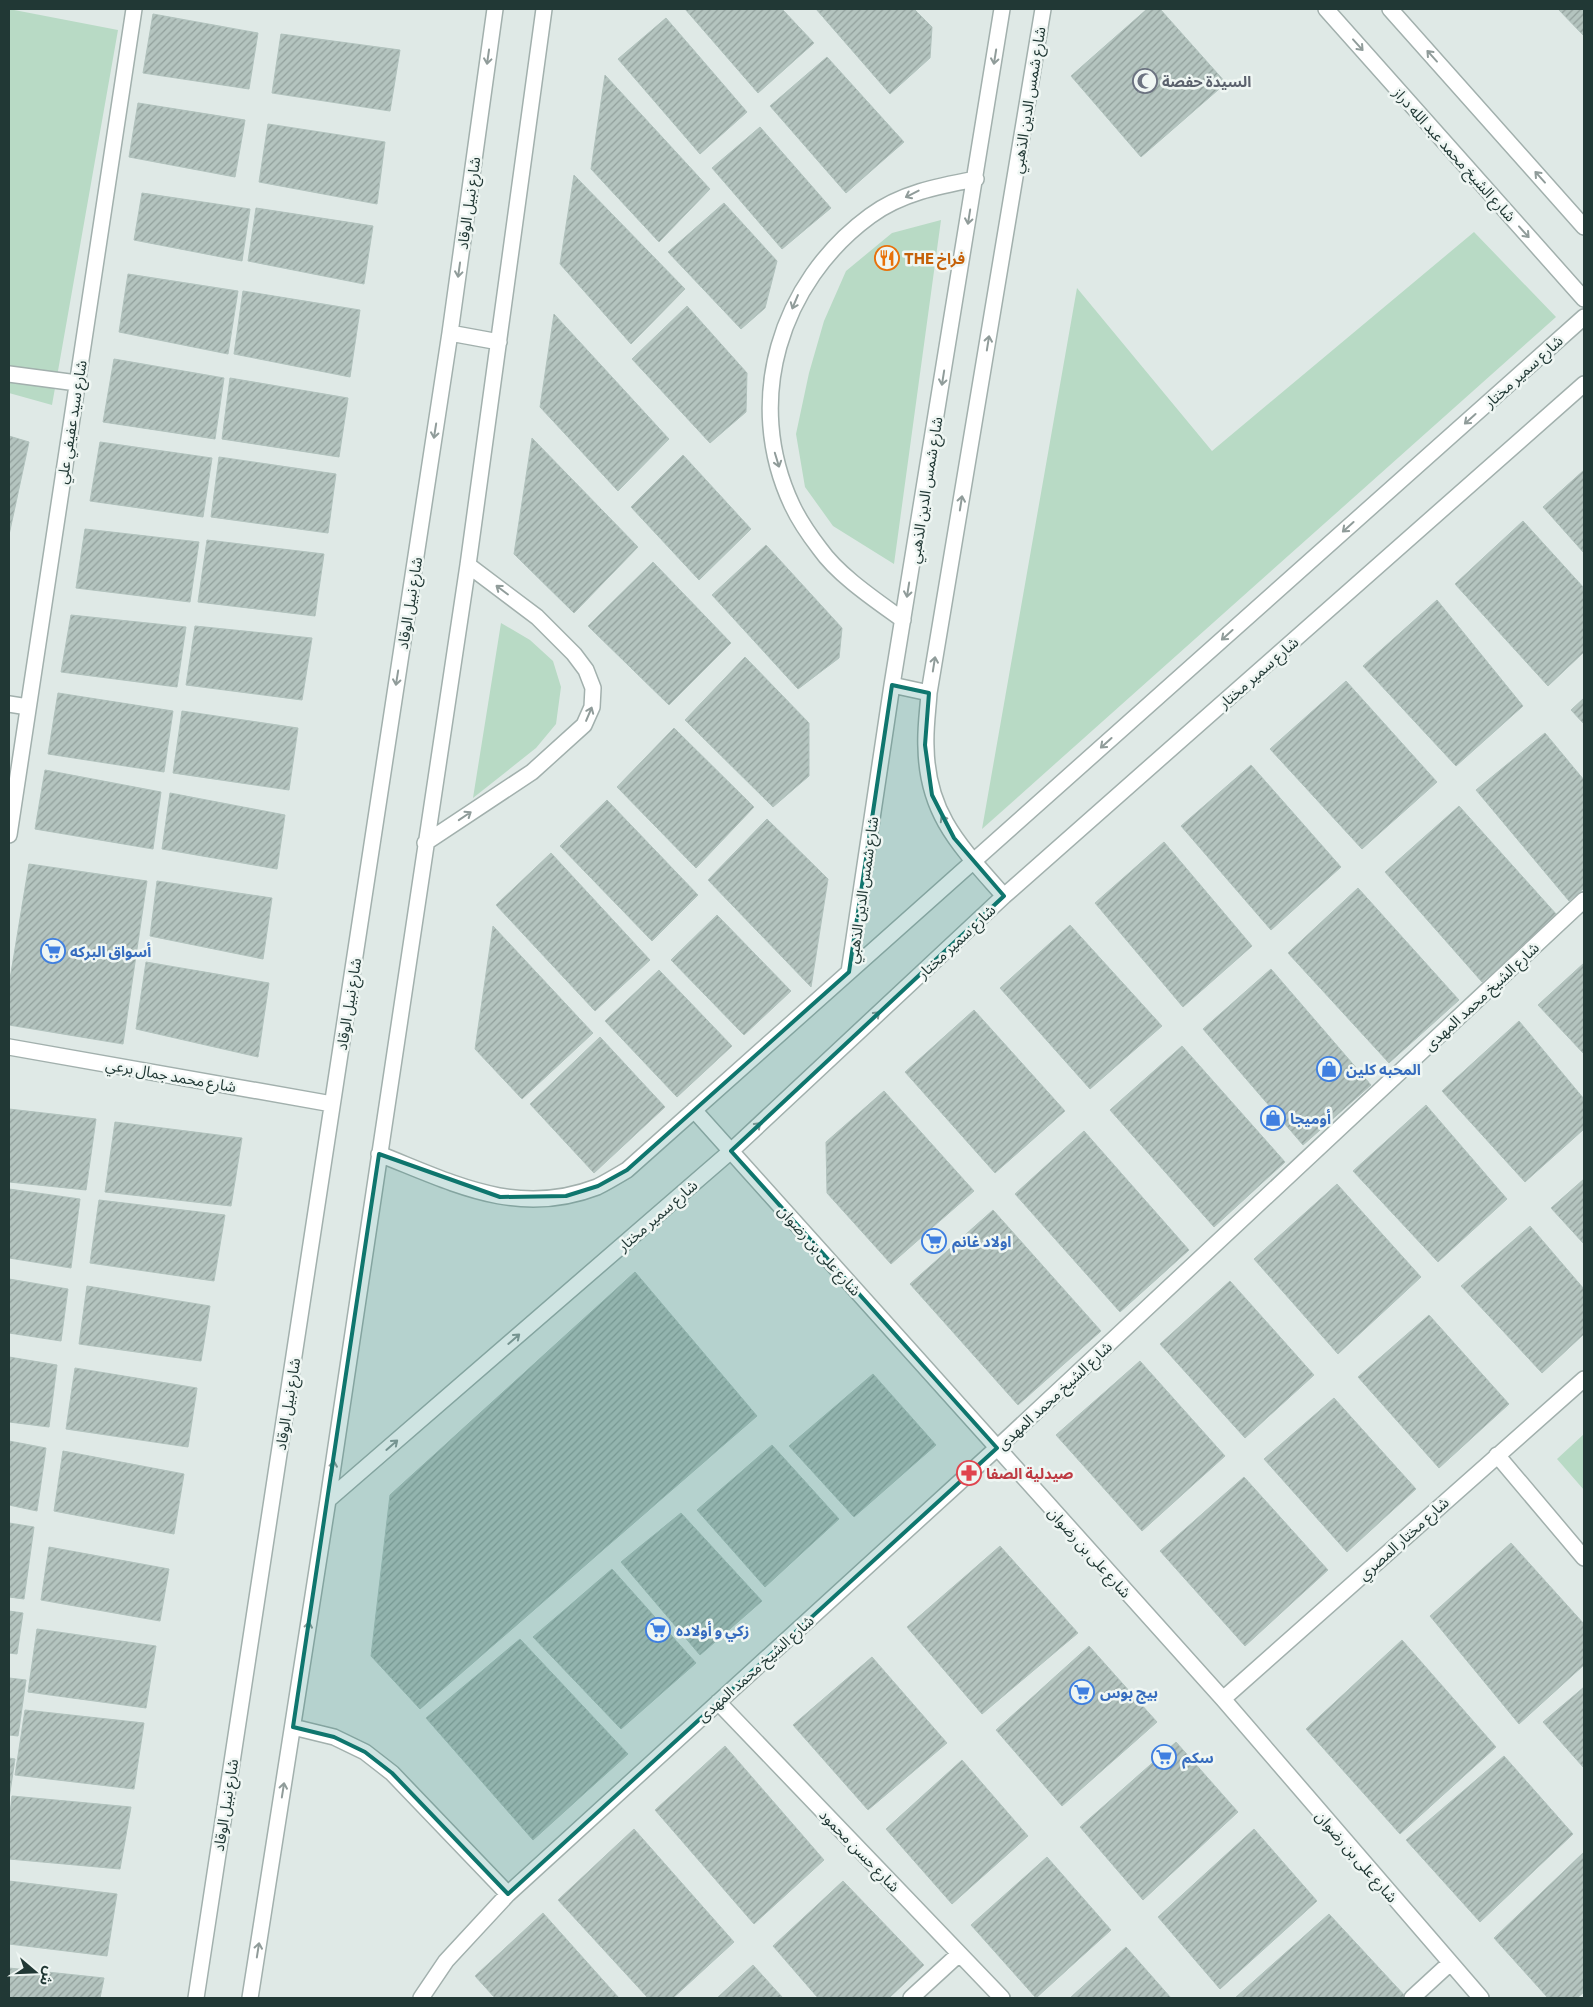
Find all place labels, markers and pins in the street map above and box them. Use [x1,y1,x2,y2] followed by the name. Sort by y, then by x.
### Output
[1132,68,1158,94] mosque icon: السيدة حفصة
[1162,72,1251,90] place label: السيدة حفصة
[874,245,900,271] restaurant icon: THE فراخ
[904,249,965,270] place label: THE فراخ
[40,938,66,964] supermarket icon: أسواق البركه
[70,942,151,961] place label: أسواق البركه
[1316,1056,1342,1082] shop icon: المحبه كلين
[1346,1060,1421,1079] place label: المحبه كلين
[1260,1105,1286,1131] shop icon: أوميجا
[1290,1109,1331,1128] place label: أوميجا
[921,1228,947,1254] supermarket icon: اولاد غانم
[952,1232,1011,1253] place label: اولاد غانم
[956,1460,982,1486] pharmacy icon: صيدلية الصفا
[986,1464,1074,1482] place label: صيدلية الصفا
[645,1617,671,1643] supermarket icon: زكي و أولاده
[676,1621,749,1642] place label: زكي و أولاده
[1069,1679,1095,1705] supermarket icon: بيج بوس
[1100,1683,1158,1704] place label: بيج بوس
[1151,1744,1177,1770] supermarket icon: سكم
[1182,1748,1214,1769] place label: سكم

